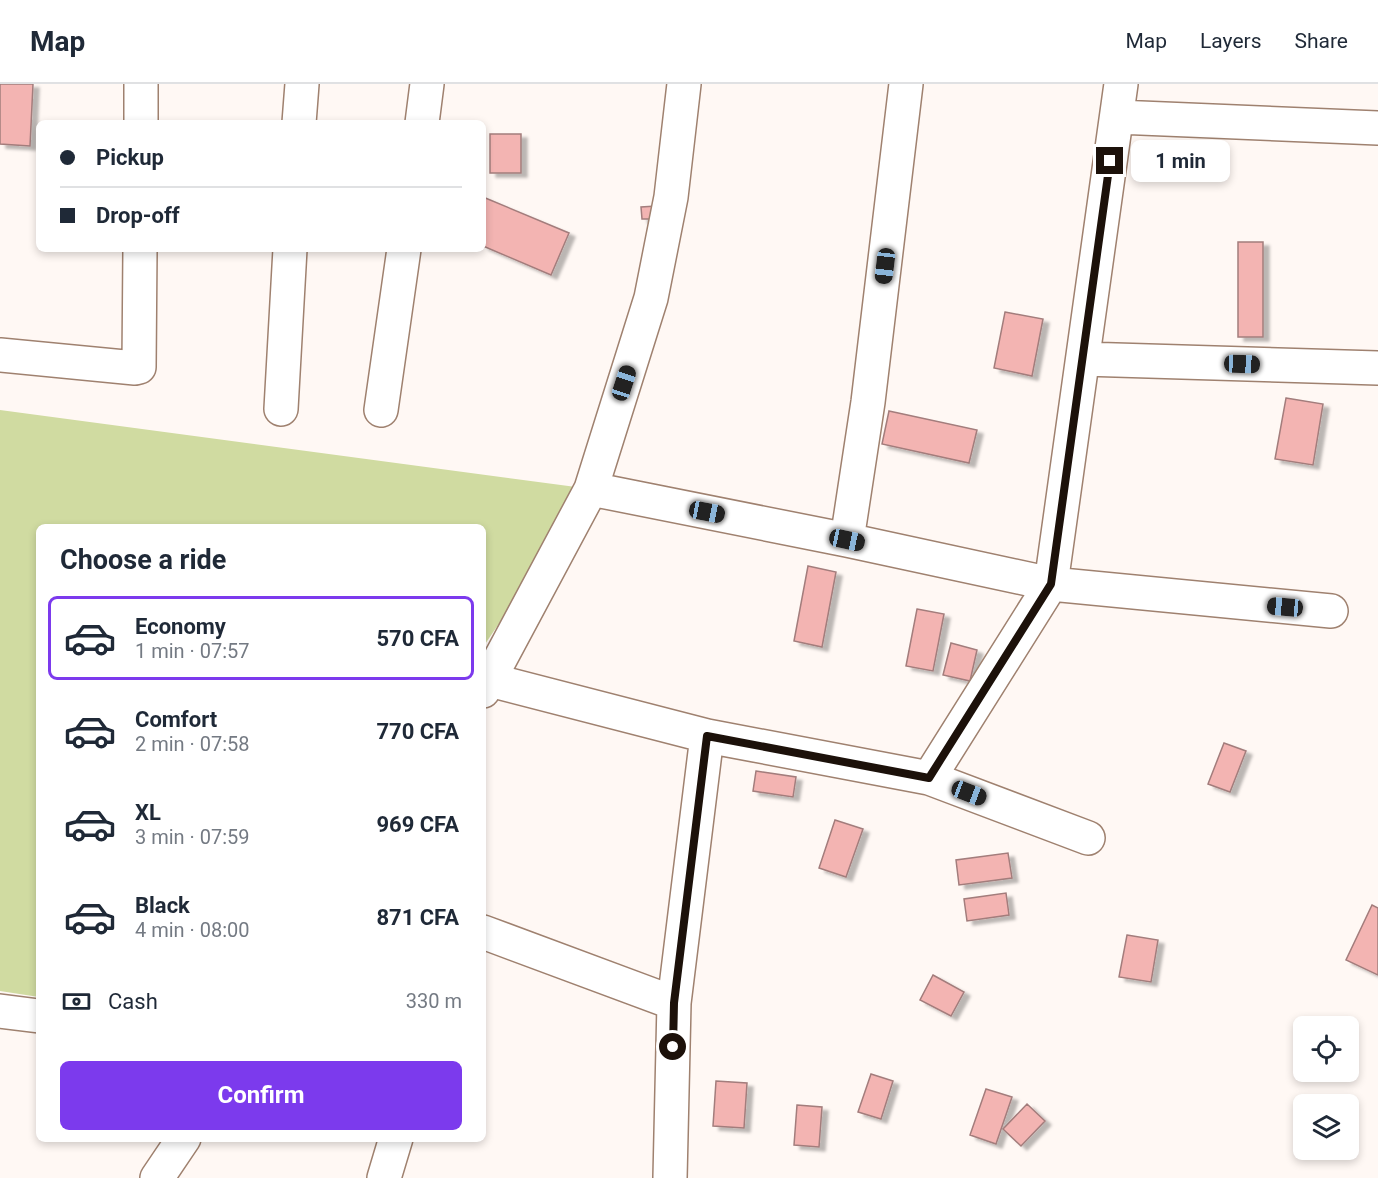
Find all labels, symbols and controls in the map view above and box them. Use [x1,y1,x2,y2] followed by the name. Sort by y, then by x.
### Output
[30,25,85,58] text: Map
[1125,29,1167,53] text: Map
[1200,29,1261,53] text: Layers
[1294,29,1348,53] text: Share
[1131,140,1230,182] callout: 1 min
[96,145,164,170] text: Pickup
[1096,147,1123,174] route end
[1155,149,1206,173] text: 1 min
[96,203,180,228] text: Drop-off
[874,247,896,285] car
[1224,354,1260,374] car
[610,363,638,403] car
[688,500,726,524] car
[828,527,866,553] car
[60,544,226,576] text: Choose a ride
[1266,596,1304,618] car
[63,611,117,665] icon: car
[135,614,226,639] text: Economy
[376,626,459,651] text: 570 CFA
[135,639,250,663] text: 1 min · 07:57
[63,704,117,758] icon: car
[135,707,217,732] text: Comfort
[376,719,459,744] text: 770 CFA
[135,732,250,756] text: 2 min · 07:58
[949,778,989,808] car
[63,797,117,851] icon: car
[135,800,161,825] text: XL
[376,812,459,837] text: 969 CFA
[135,825,250,849] text: 3 min · 07:59
[63,890,117,944] icon: car
[135,893,190,918] text: Black
[376,905,459,930] text: 871 CFA
[135,918,250,942] text: 4 min · 08:00
[60,985,93,1018] icon: cash
[108,989,158,1014] text: Cash
[406,989,462,1013] text: 330 m
[1293,1016,1359,1160] map controls
[1293,1016,1359,1082] button: locate
[659,1033,686,1060] route start
[60,1061,462,1130] button: Confirm
[1293,1094,1359,1160] button: layers

